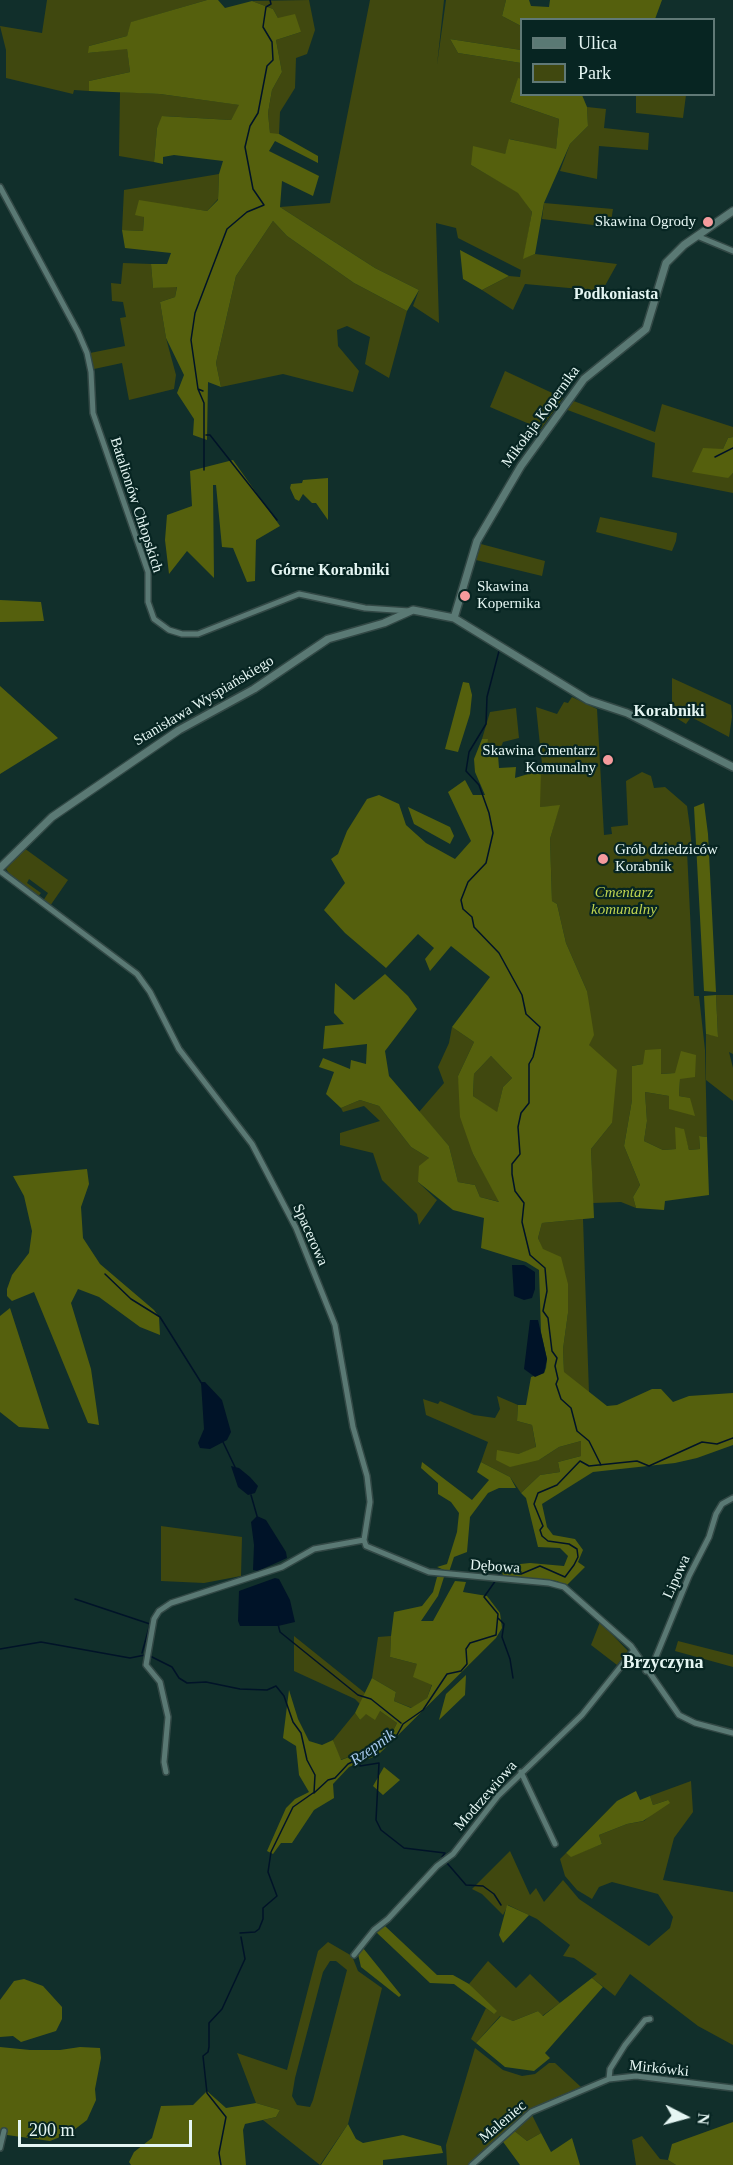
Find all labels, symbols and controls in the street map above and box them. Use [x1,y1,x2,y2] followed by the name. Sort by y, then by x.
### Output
[520,18,715,96] legend
[578,33,617,53] text: Ulica
[578,63,611,83] text: Park
[595,213,696,231] place label: Skawina Ogrody
[701,215,715,229] marker: Skawina Ogrody
[574,285,658,305] district label: Podkoniasta
[498,363,584,471] street label: Mikołaja Kopernika
[106,435,166,575] street label: Batalionów Chłopskich
[271,561,389,581] district label: Górne Korabniki
[477,578,540,613] place label: Skawina Kopernika
[458,589,472,603] marker: Skawina Kopernika
[131,652,277,750] street label: Stanisława Wyspiańskiego
[633,702,705,722] district label: Korabniki
[482,742,596,777] place label: Skawina Cmentarz Komunalny
[601,753,615,767] marker: Skawina Cmentarz Komunalny
[615,841,718,876] place label: Grób dziedziców Korabnik
[596,852,610,866] marker: Grób dziedziców Korabnik
[591,884,657,919] park label: Cmentarz komunalny
[288,1201,332,1269] street label: Spacerowa
[659,1552,695,1602] street label: Lipowa
[469,1556,521,1578] street label: Dębowa
[623,1652,703,1674] district label: Brzyczyna
[347,1726,399,1770] water label: Rzepnik
[451,1757,521,1835] street label: Modrzewiowa
[628,2057,690,2081] street label: Mirkówki
[655,2087,715,2147] north arrow
[476,2097,530,2147] street label: Maleniec
[21,2108,195,2146] scale bar
[694,2112,712,2126] text: N
[29,2120,75,2140] text: 200 m

